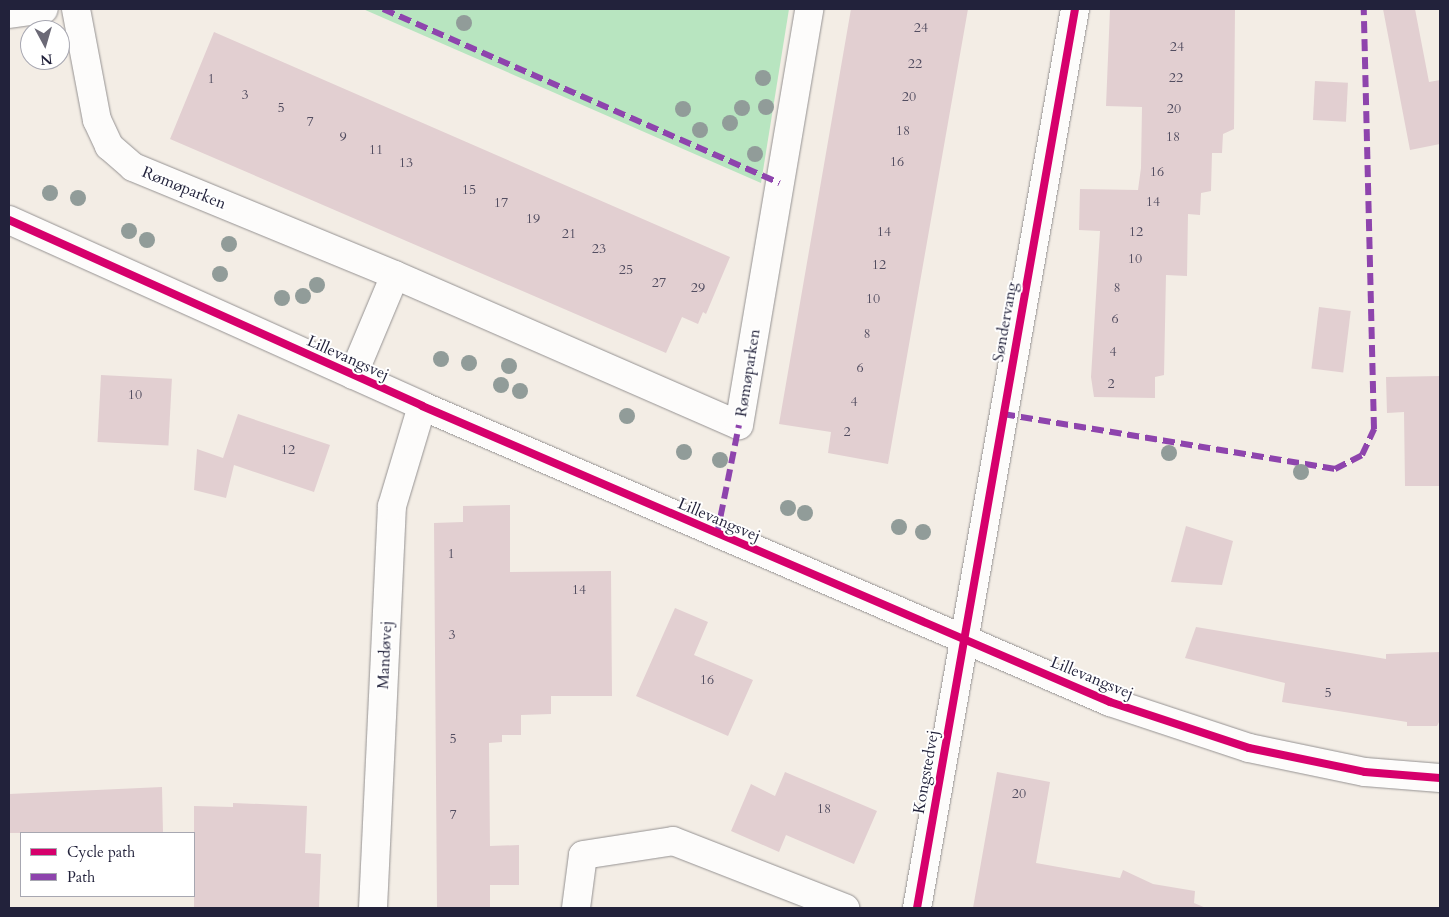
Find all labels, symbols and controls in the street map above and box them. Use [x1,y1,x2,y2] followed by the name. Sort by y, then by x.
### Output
[20,20,70,70] north arrow
[914,20,928,36] house number: 24
[1170,39,1184,55] house number: 24
[39,49,54,70] text: N
[908,56,922,72] house number: 22
[1169,70,1183,86] house number: 22
[207,71,215,87] house number: 1
[241,87,249,103] house number: 3
[902,89,916,105] house number: 20
[277,100,285,116] house number: 5
[1167,101,1181,117] house number: 20
[306,114,314,130] house number: 7
[896,123,910,139] house number: 18
[339,129,347,145] house number: 9
[1166,129,1180,145] house number: 18
[369,142,383,158] house number: 11
[890,154,904,170] house number: 16
[399,155,413,171] house number: 13
[139,162,229,214] street label: Rømøparken
[1150,164,1164,180] house number: 16
[462,182,476,198] house number: 15
[1146,194,1160,210] house number: 14
[494,195,508,211] house number: 17
[526,211,540,227] house number: 19
[877,224,891,240] house number: 14
[1129,224,1143,240] house number: 12
[562,226,576,242] house number: 21
[592,241,606,257] house number: 23
[1128,251,1142,267] house number: 10
[872,257,886,273] house number: 12
[619,262,633,278] house number: 25
[652,275,666,291] house number: 27
[691,280,705,296] house number: 29
[1113,280,1121,296] house number: 8
[989,281,1021,363] street label: Søndervang
[866,291,880,307] house number: 10
[1111,311,1119,327] house number: 6
[863,326,871,342] house number: 8
[732,328,764,418] street label: Rømøparken
[304,331,392,385] street label: Lillevangsvej
[1109,344,1117,360] house number: 4
[856,360,864,376] house number: 6
[1107,376,1115,392] house number: 2
[128,387,142,403] house number: 10
[850,394,858,410] house number: 4
[843,424,851,440] house number: 2
[281,442,295,458] house number: 12
[675,494,763,546] street label: Lillevangsvej
[447,546,455,562] house number: 1
[572,582,586,598] house number: 14
[374,620,396,690] street label: Mandøvej
[448,627,456,643] house number: 3
[1048,653,1136,703] street label: Lillevangsvej
[700,672,714,688] house number: 16
[1324,685,1332,701] house number: 5
[909,729,943,815] street label: Kongstedvej
[449,731,457,747] house number: 5
[1012,786,1026,802] house number: 20
[817,801,831,817] house number: 18
[449,807,457,823] house number: 7
[20,832,195,897] legend
[67,842,135,862] text: Cycle path
[67,867,95,887] text: Path

